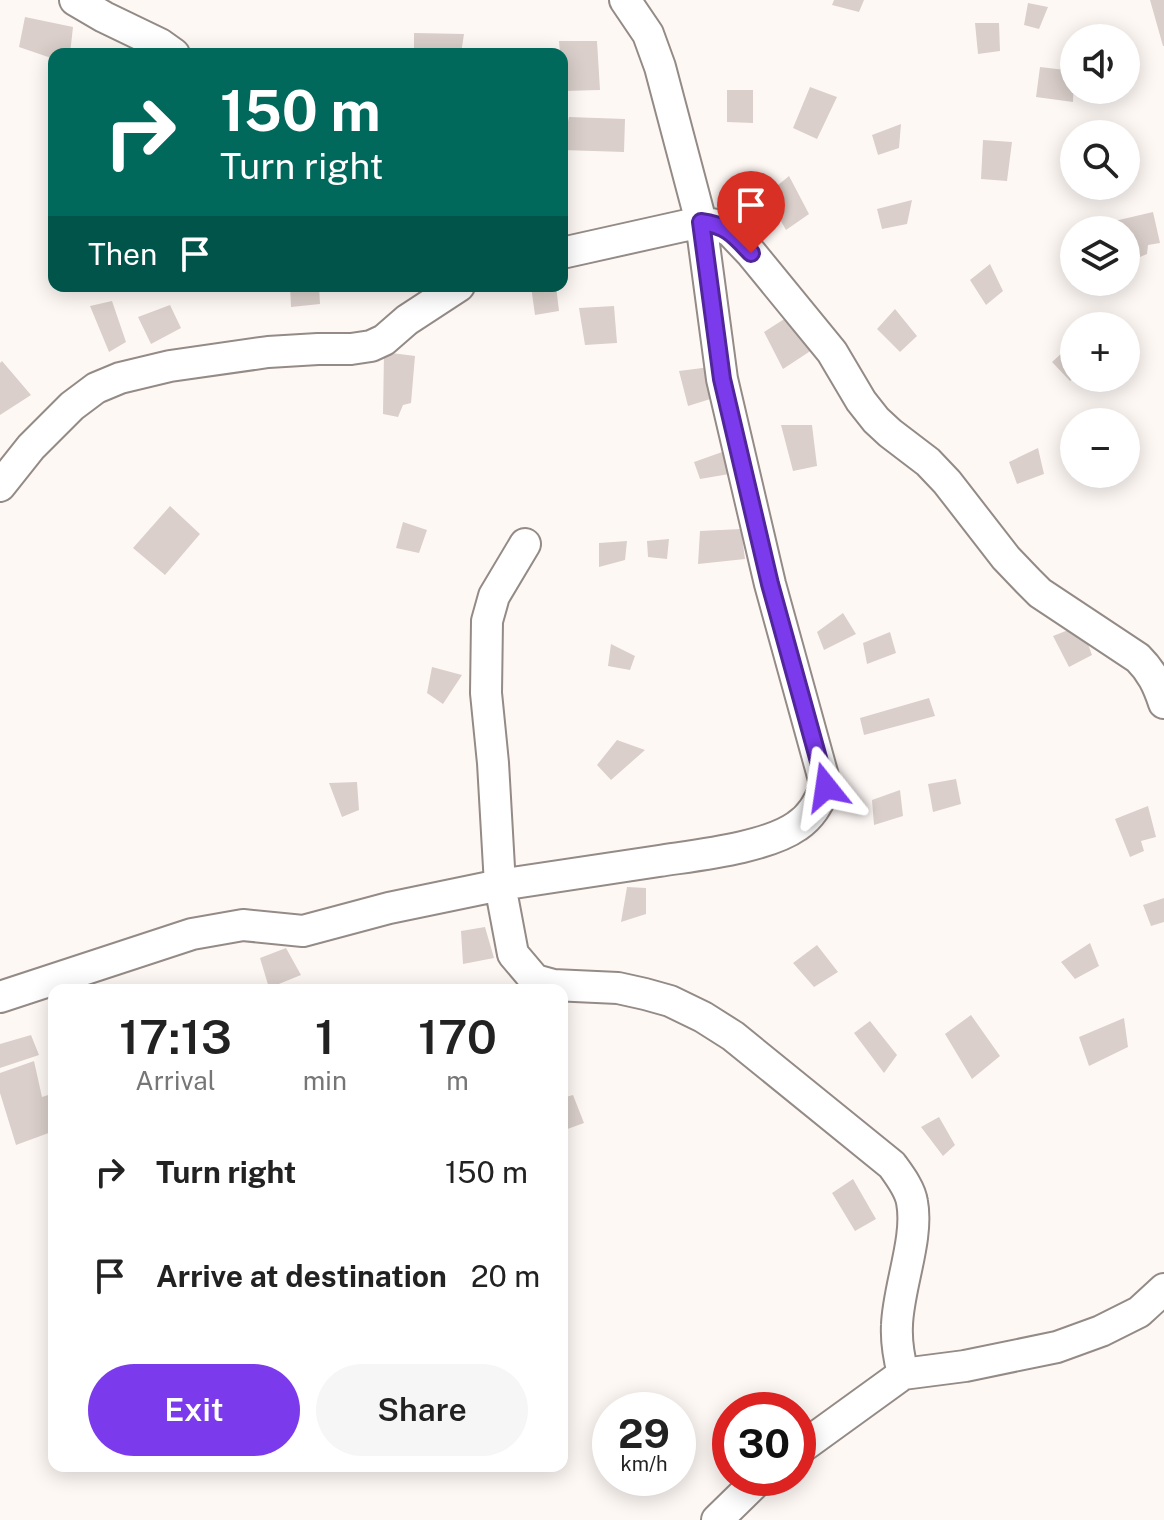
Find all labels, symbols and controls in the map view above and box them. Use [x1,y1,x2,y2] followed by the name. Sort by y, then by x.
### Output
[1060,24,1140,488] map controls
[1060,24,1140,104] button: sound
[220,78,381,144] text: 150 m
[88,80,192,184] icon: right
[1060,120,1140,200] button: search
[220,145,383,187] text: Turn right
[717,171,785,253] pin
[729,183,773,227] icon: arrive
[1060,216,1140,296] button: layers
[173,232,217,276] icon: arrive
[88,236,157,272] text: Then
[1060,312,1140,392] button: +
[1060,408,1140,488] button: −
[784,745,868,829] position arrow
[119,1008,232,1065] text: 17:13
[315,1008,335,1065] text: 1
[418,1008,497,1065] text: 170
[135,1065,216,1096] text: Arrival
[303,1065,347,1096] text: min
[446,1065,469,1096] text: m
[88,1150,132,1194] icon: right
[156,1154,296,1190] text: Turn right
[445,1154,528,1190] text: 150 m
[88,1254,132,1298] icon: arrive
[156,1258,447,1294] text: Arrive at destination
[471,1258,540,1294] text: 20 m
[88,1364,300,1456] button: Exit
[316,1364,528,1456] button: Share
[712,1392,816,1496] speed limit sign: 30
[618,1410,670,1457] text: 29
[620,1452,668,1476] text: km/h

